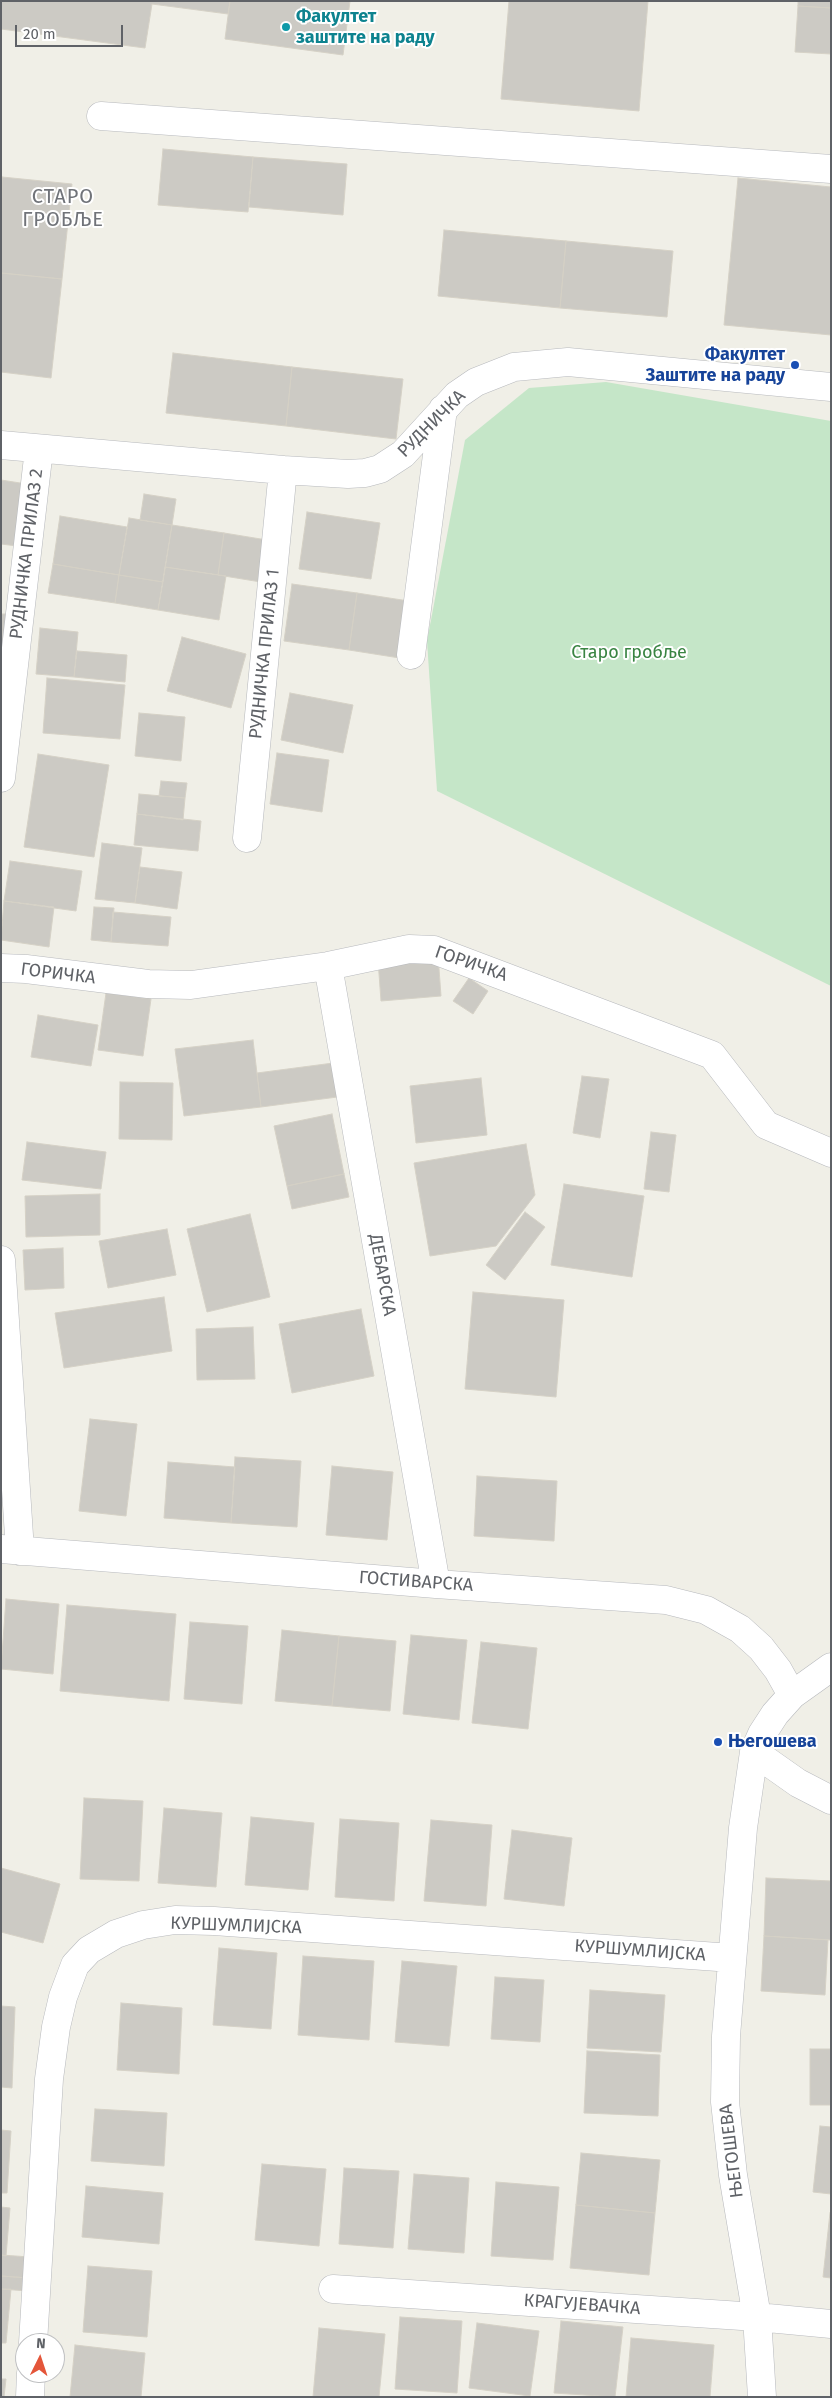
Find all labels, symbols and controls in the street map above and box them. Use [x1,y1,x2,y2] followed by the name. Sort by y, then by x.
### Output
[296,6,435,48] place label: Факултет заштите на раду
[18,15,125,47] scale bar
[280,21,292,33] marker: Факултет заштите на раду
[23,25,56,43] text: 20 m
[21,185,105,232] district label: СТАРО ГРОБЉЕ
[646,344,785,386] place label: Факултет Заштите на раду
[789,359,801,371] marker: Факултет Заштите на раду
[394,386,470,462] street label: РУДНИЧКА
[6,467,48,641] street label: РУДНИЧКА ПРИЛАЗ 2
[245,568,285,740] street label: РУДНИЧКА ПРИЛАЗ 1
[571,642,687,664] park label: Старо гробље
[432,942,510,986] street label: ГОРИЧКА
[19,959,97,989] street label: ГОРИЧКА
[364,1232,400,1318] street label: ДЕБАРСКА
[358,1567,474,1597] street label: ГОСТИВАРСКА
[728,1731,817,1753] place label: Његошева
[712,1736,724,1748] marker: Његошева
[170,1913,302,1939] street label: КУРШУМЛИЈСКА
[574,1936,706,1966] street label: КУРШУМЛИЈСКА
[716,2103,748,2199] street label: ЊЕГОШЕВА
[523,2290,641,2320] street label: КРАГУЈЕВАЧКА
[15,2333,65,2383] north arrow
[36,2335,46,2352] text: N

